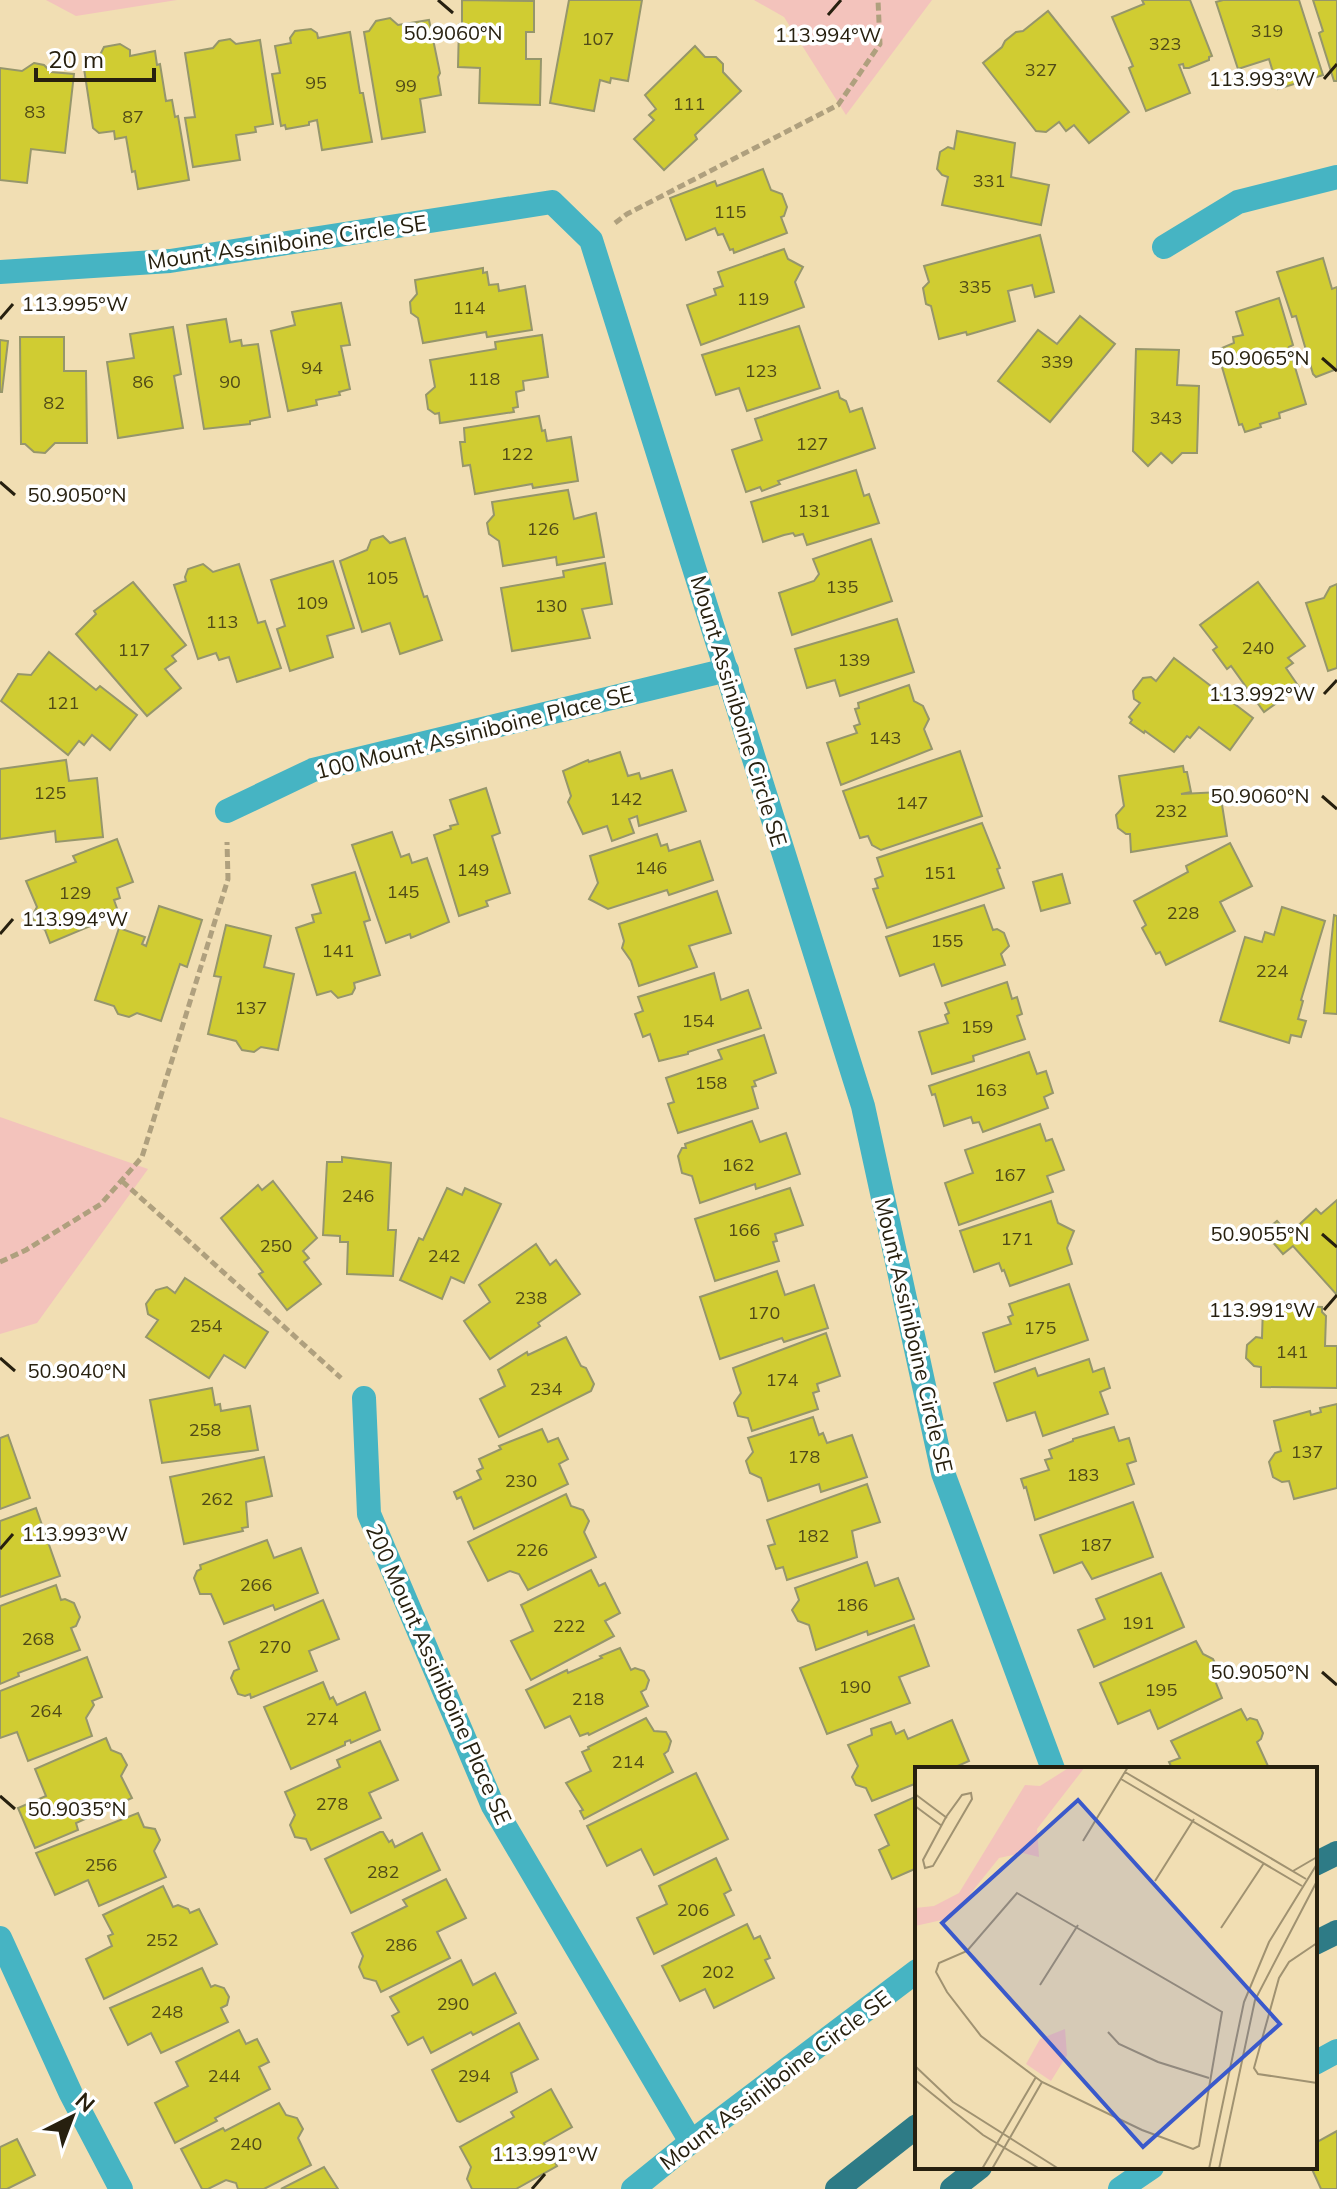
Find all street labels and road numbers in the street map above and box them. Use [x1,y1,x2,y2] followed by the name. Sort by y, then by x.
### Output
[145,209,429,275] street label: Mount Assiniboine Circle SE
[684,572,794,850] street label: Mount Assiniboine Circle SE
[312,679,636,785] street label: 100 Mount Assiniboine Place SE
[869,1195,959,1475] street label: Mount Assiniboine Circle SE
[360,1519,518,1829] street label: 200 Mount Assiniboine Place SE
[654,1984,896,2176] street label: Mount Assiniboine Circle SE

